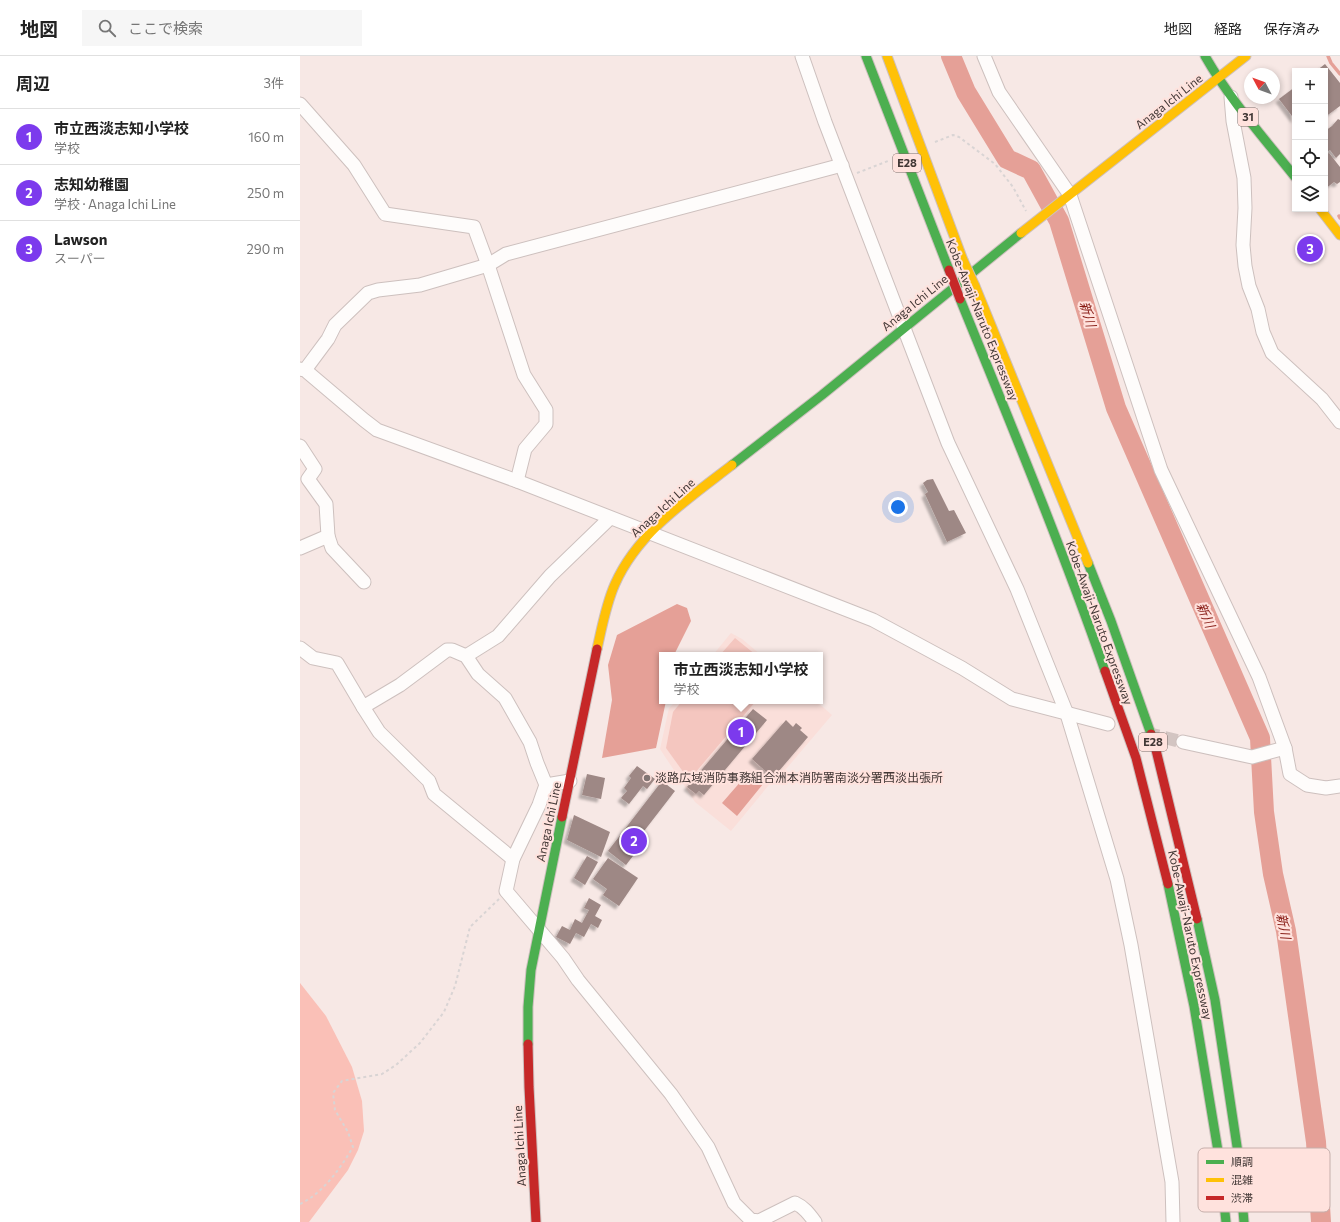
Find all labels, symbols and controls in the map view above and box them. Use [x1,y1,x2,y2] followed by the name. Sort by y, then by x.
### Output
[82,10,362,46] search box
[20,17,58,40] text: 地図
[96,17,118,39] icon: search
[128,19,203,37] text: ここで検索
[1164,20,1192,37] text: 地図
[1214,20,1242,37] text: 経路
[1264,20,1320,37] text: 保存済み
[1244,68,1280,104] north arrow
[1292,68,1328,212] map controls
[1292,68,1328,104] button: +
[1132,71,1205,132] street label: Anaga Ichi Line
[16,73,50,94] text: 周辺
[264,75,284,91] text: 3件
[1292,104,1328,140] button: −
[1238,108,1258,126] road number: 31
[54,119,189,137] text: 市立西淡志知小学校
[26,129,32,145] text: 1
[248,129,284,145] text: 160 m
[54,140,80,156] text: 学校
[1292,140,1328,176] button: locate
[893,154,921,172] road number: E28
[54,175,129,193] text: 志知幼稚園
[1292,176,1328,212] button: layers
[25,185,33,201] text: 2
[247,185,284,201] text: 250 m
[54,196,176,212] text: 学校 · Anaga Ichi Line
[54,230,107,248] text: Lawson
[1297,234,1323,264] pin: 3
[944,237,1022,403] street label: Kobe-Awaji-Naruto Expressway
[25,241,33,257] text: 3
[247,241,284,257] text: 290 m
[54,250,106,266] text: スーパー
[878,271,950,333] street label: Anaga Ichi Line
[1077,299,1100,331] water label: 新川
[627,475,697,540] street label: Anaga Ichi Line
[888,497,908,517] your location
[1064,539,1136,706] street label: Kobe-Awaji-Naruto Expressway
[1194,600,1219,632] water label: 新川
[659,652,823,704] popup
[673,660,809,678] text: 市立西淡志知小学校
[673,681,700,697] text: 学校
[728,717,754,747] pin: 1
[1139,733,1167,751] road number: E28
[655,770,943,784] place label: 淡路広域消防事務組合洲本消防署南淡分署西淡出張所
[642,773,652,783] marker: 淡路広域消防事務組合洲本消防署南淡分署西淡出張所
[533,781,563,863] street label: Anaga Ichi Line
[621,826,647,856] pin: 2
[1166,849,1216,1021] street label: Kobe-Awaji-Naruto Expressway
[1274,912,1295,942] water label: 新川
[510,1105,528,1187] street label: Anaga Ichi Line
[1198,1148,1330,1212] legend
[1231,1155,1253,1168] text: 順調
[1231,1173,1253,1186] text: 混雑
[1231,1191,1253,1204] text: 渋滞

